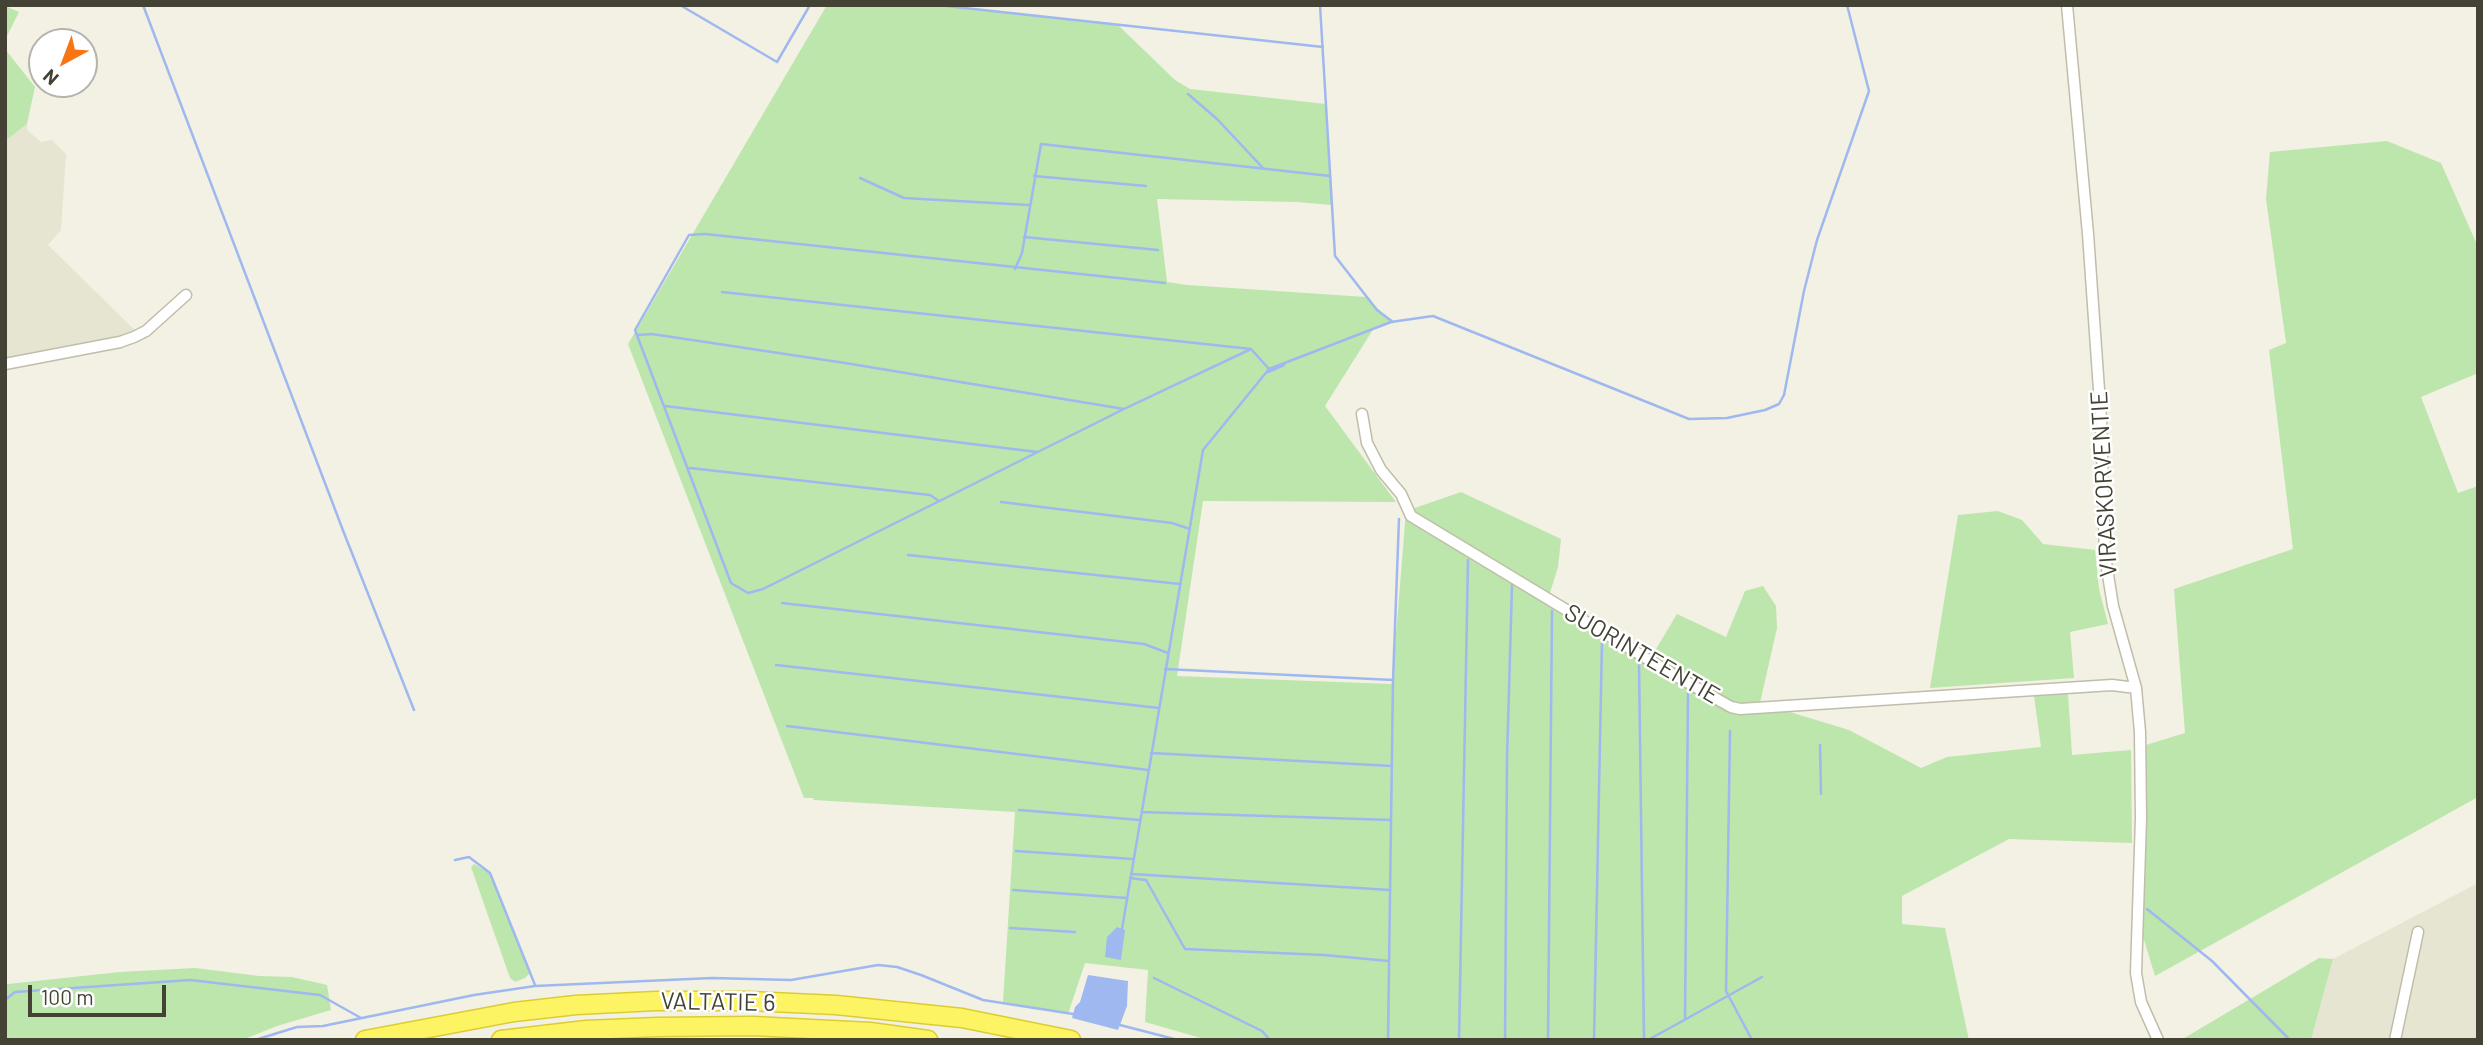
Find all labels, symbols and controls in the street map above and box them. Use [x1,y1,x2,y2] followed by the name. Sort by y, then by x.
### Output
[28,28,98,98] north arrow
[38,65,63,91] text: N
[2085,390,2123,578] street label: VIRASKORVENTIE
[1559,598,1725,710] street label: SUORINTEENTIE
[32,972,170,1016] scale bar
[41,984,94,1009] text: 100 m
[660,987,776,1017] street label: VALTATIE 6

